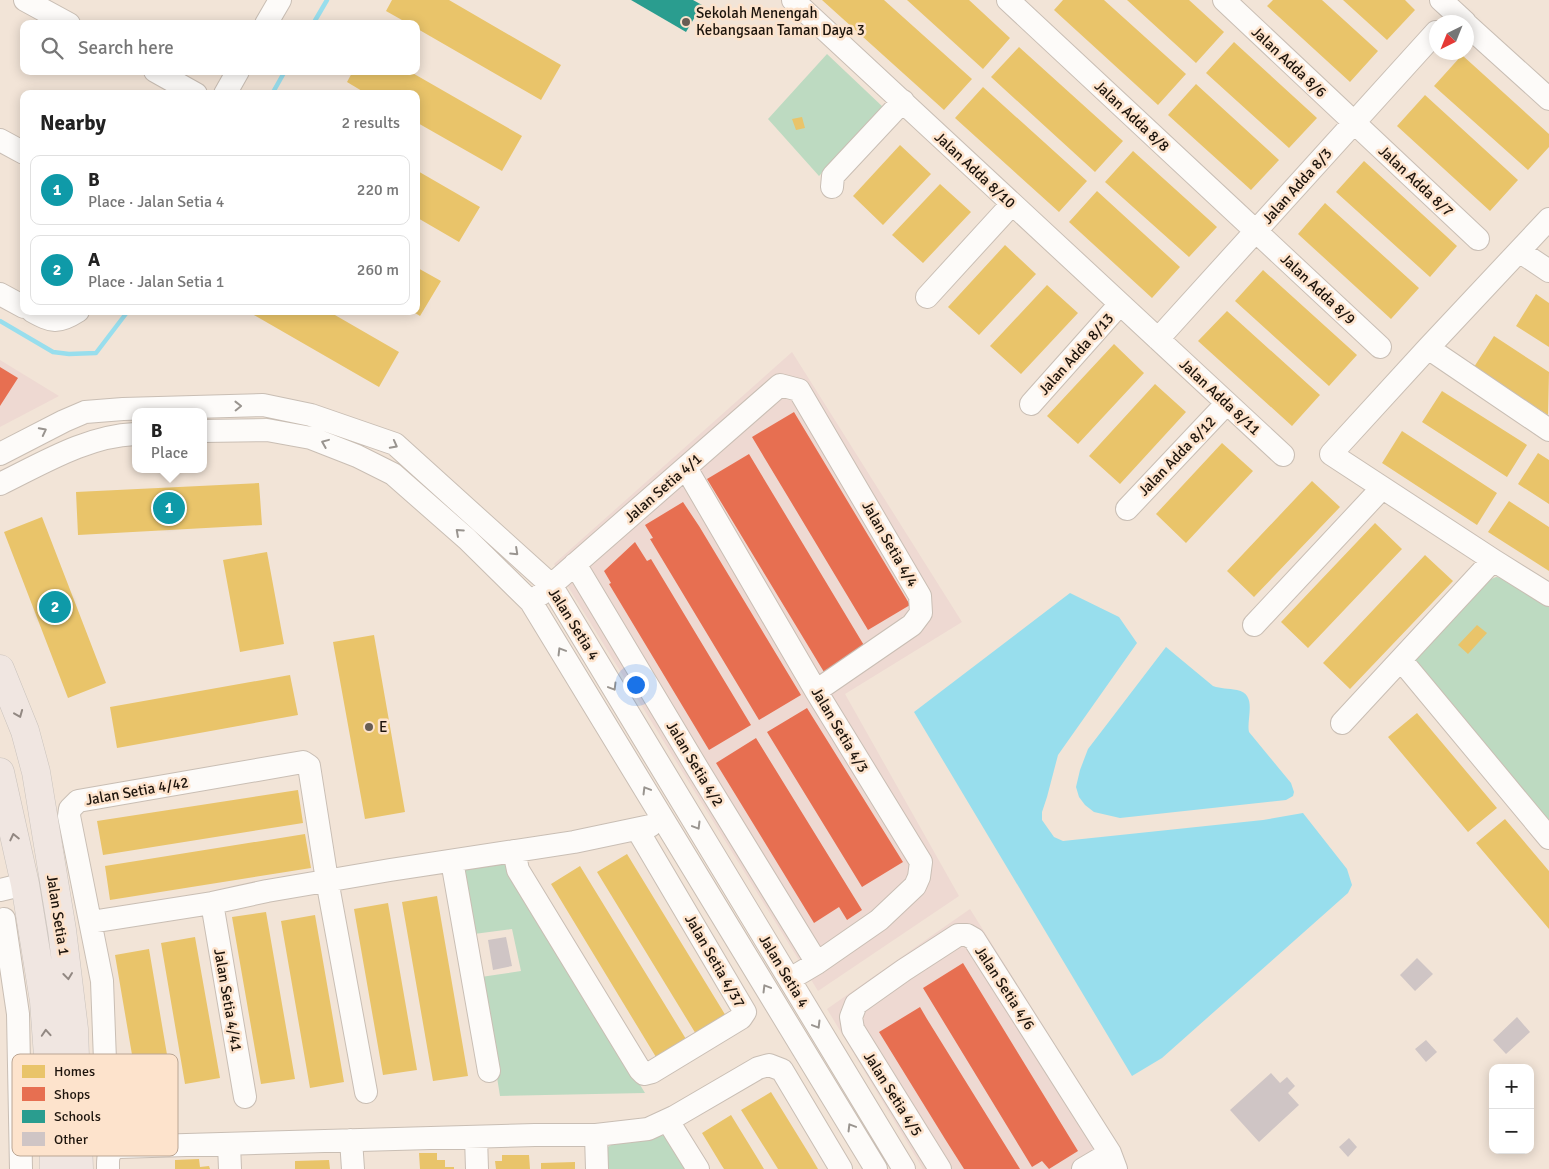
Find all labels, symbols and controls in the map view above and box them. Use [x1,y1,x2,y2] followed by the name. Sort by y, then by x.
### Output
[696,4,865,39] place label: Sekolah Menengah Kebangsaan Taman Daya 3
[1429,15,1474,60] north arrow
[680,16,692,28] marker: Sekolah Menengah Kebangsaan Taman Daya 3
[20,20,420,75] search box
[1248,23,1330,101] street label: Jalan Adda 8/6
[38,34,66,62] icon: search
[78,36,174,60] text: Search here
[1091,77,1173,155] street label: Jalan Adda 8/8
[40,110,106,136] text: Nearby
[341,113,400,133] text: 2 results
[931,128,1019,212] street label: Jalan Adda 8/10
[1375,142,1457,220] street label: Jalan Adda 8/7
[1258,144,1336,228] street label: Jalan Adda 8/3
[88,168,100,192] text: B
[53,180,61,200] text: 1
[357,180,399,200] text: 220 m
[88,192,224,212] text: Place · Jalan Setia 4
[88,248,100,272] text: A
[1277,250,1359,328] street label: Jalan Adda 8/9
[53,260,61,280] text: 2
[357,260,399,280] text: 260 m
[88,272,224,292] text: Place · Jalan Setia 1
[1035,309,1117,399] street label: Jalan Adda 8/13
[1176,355,1264,439] street label: Jalan Adda 8/11
[234,401,242,411] one-way arrow
[132,408,207,473] popup
[1134,412,1220,500] street label: Jalan Adda 8/12
[151,419,163,443] text: B
[38,427,47,437] one-way arrow
[321,439,329,449] one-way arrow
[388,439,397,449] one-way arrow
[151,443,188,463] text: Place
[621,450,705,526] street label: Jalan Setia 4/1
[153,489,185,527] pin: 1
[858,498,922,590] street label: Jalan Setia 4/4
[455,529,464,538] one-way arrow
[510,546,519,555] one-way arrow
[545,585,603,663] street label: Jalan Setia 4
[39,588,71,626] pin: 2
[557,647,567,656] one-way arrow
[623,672,649,698] your location
[606,681,616,690] one-way arrow
[808,684,872,776] street label: Jalan Setia 4/3
[12,709,23,718] one-way arrow
[379,718,388,736] place label: E
[663,718,727,810] street label: Jalan Setia 4/2
[363,721,375,733] marker: E
[84,773,190,809] street label: Jalan Setia 4/42
[642,786,652,795] one-way arrow
[690,820,700,829] one-way arrow
[9,832,20,841] one-way arrow
[43,873,73,957] street label: Jalan Setia 1
[681,911,749,1011] street label: Jalan Setia 4/37
[755,931,813,1011] street label: Jalan Setia 4
[971,943,1039,1033] street label: Jalan Setia 4/6
[210,947,246,1053] street label: Jalan Setia 4/41
[62,972,72,981] one-way arrow
[763,985,773,994] one-way arrow
[811,1019,821,1028] one-way arrow
[41,1029,52,1037] one-way arrow
[860,1048,926,1140] street label: Jalan Setia 4/5
[12,1054,178,1156] legend
[54,1063,95,1080] text: Homes
[1489,1064,1534,1154] map controls
[1489,1064,1534,1109] button: +
[54,1086,90,1103] text: Shops
[54,1108,101,1125] text: Schools
[1489,1109,1534,1154] button: −
[847,1124,857,1133] one-way arrow
[54,1131,89,1148] text: Other

